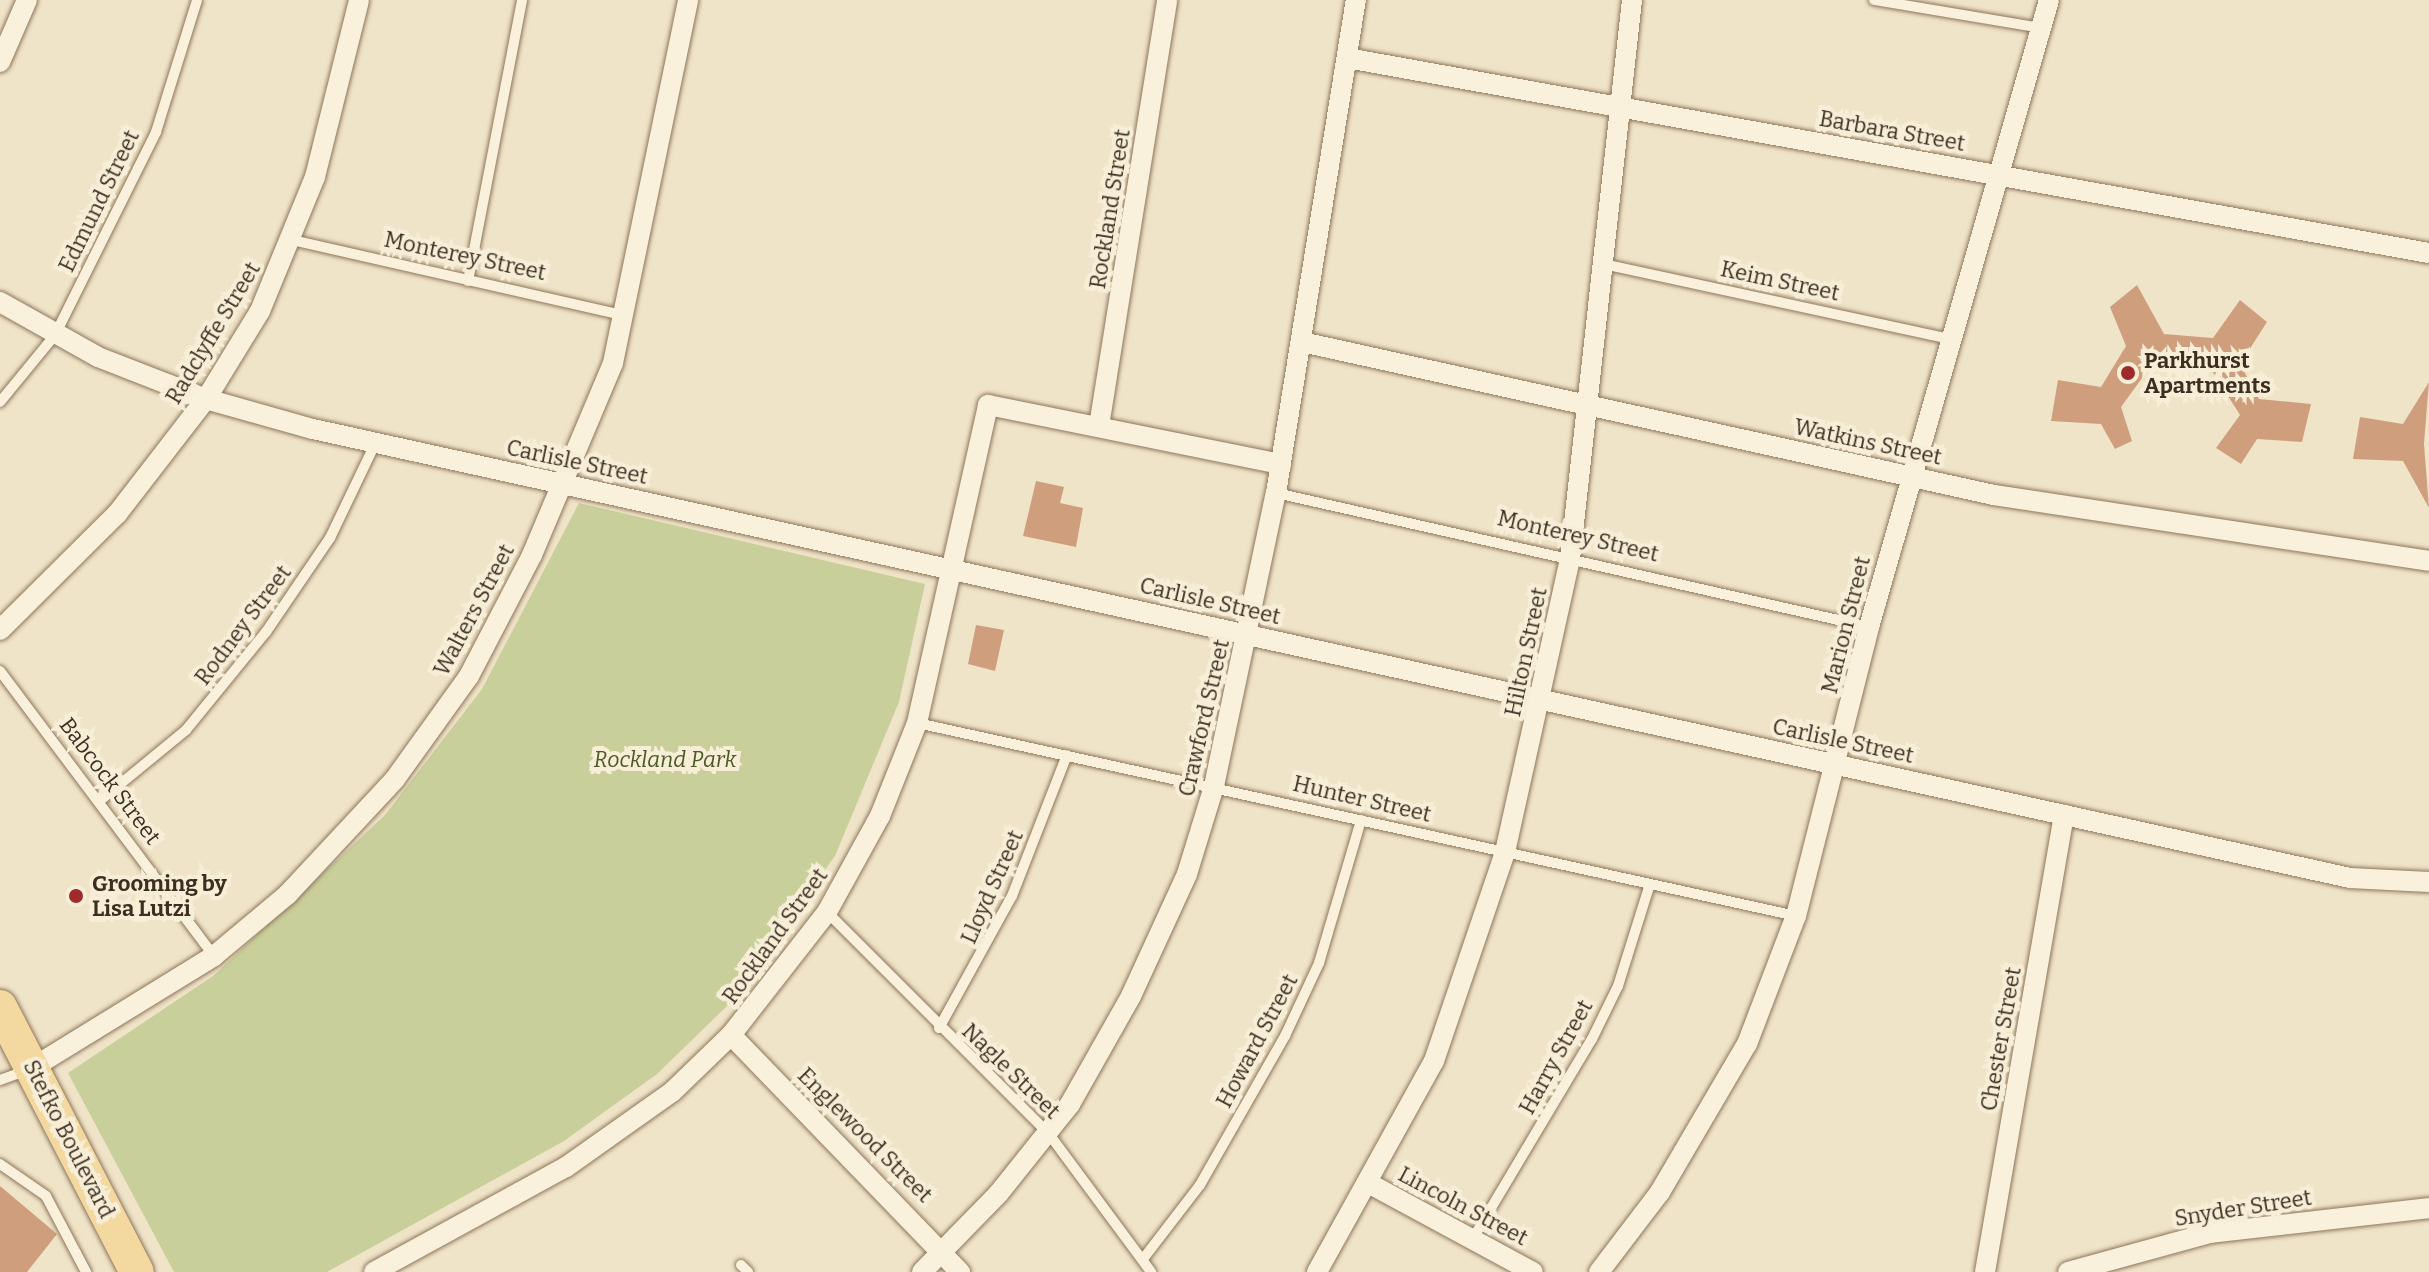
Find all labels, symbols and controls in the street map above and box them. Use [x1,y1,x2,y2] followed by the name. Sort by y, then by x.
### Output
[1817,105,1967,157] street label: Barbara Street
[53,126,145,276] street label: Edmund Street
[1084,127,1136,291] street label: Rockland Street
[382,226,548,286] street label: Monterey Street
[1718,256,1842,306] street label: Keim Street
[160,257,266,409] street label: Radclyffe Street
[2144,347,2271,398] place label: Parkhurst Apartments
[2119,364,2137,382] marker: Parkhurst Apartments
[1792,413,1944,471] street label: Watkins Street
[504,434,650,490] street label: Carlisle Street
[1495,505,1661,567] street label: Monterey Street
[428,540,520,680] street label: Walters Street
[1816,554,1876,696] street label: Marion Street
[189,560,297,690] street label: Rodney Street
[1137,572,1283,630] street label: Carlisle Street
[1499,585,1553,719] street label: Hilton Street
[1173,637,1235,799] street label: Crawford Street
[54,712,166,850] street label: Babcock Street
[1770,713,1916,769] street label: Carlisle Street
[594,747,736,773] park label: Rockland Park
[1290,770,1434,828] street label: Hunter Street
[955,826,1029,948] street label: Lloyd Street
[717,863,833,1009] street label: Rockland Street
[92,870,227,922] place label: Grooming by Lisa Lutzi
[67,887,85,905] marker: Grooming by Lisa Lutzi
[1975,965,2027,1113] street label: Chester Street
[1211,970,1303,1112] street label: Howard Street
[1514,995,1598,1119] street label: Harry Street
[957,1018,1065,1124] street label: Nagle Street
[18,1056,120,1222] street label: Stefko Boulevard
[792,1062,938,1208] street label: Englewood Street
[1394,1161,1532,1251] street label: Lincoln Street
[2173,1184,2313,1232] street label: Snyder Street

